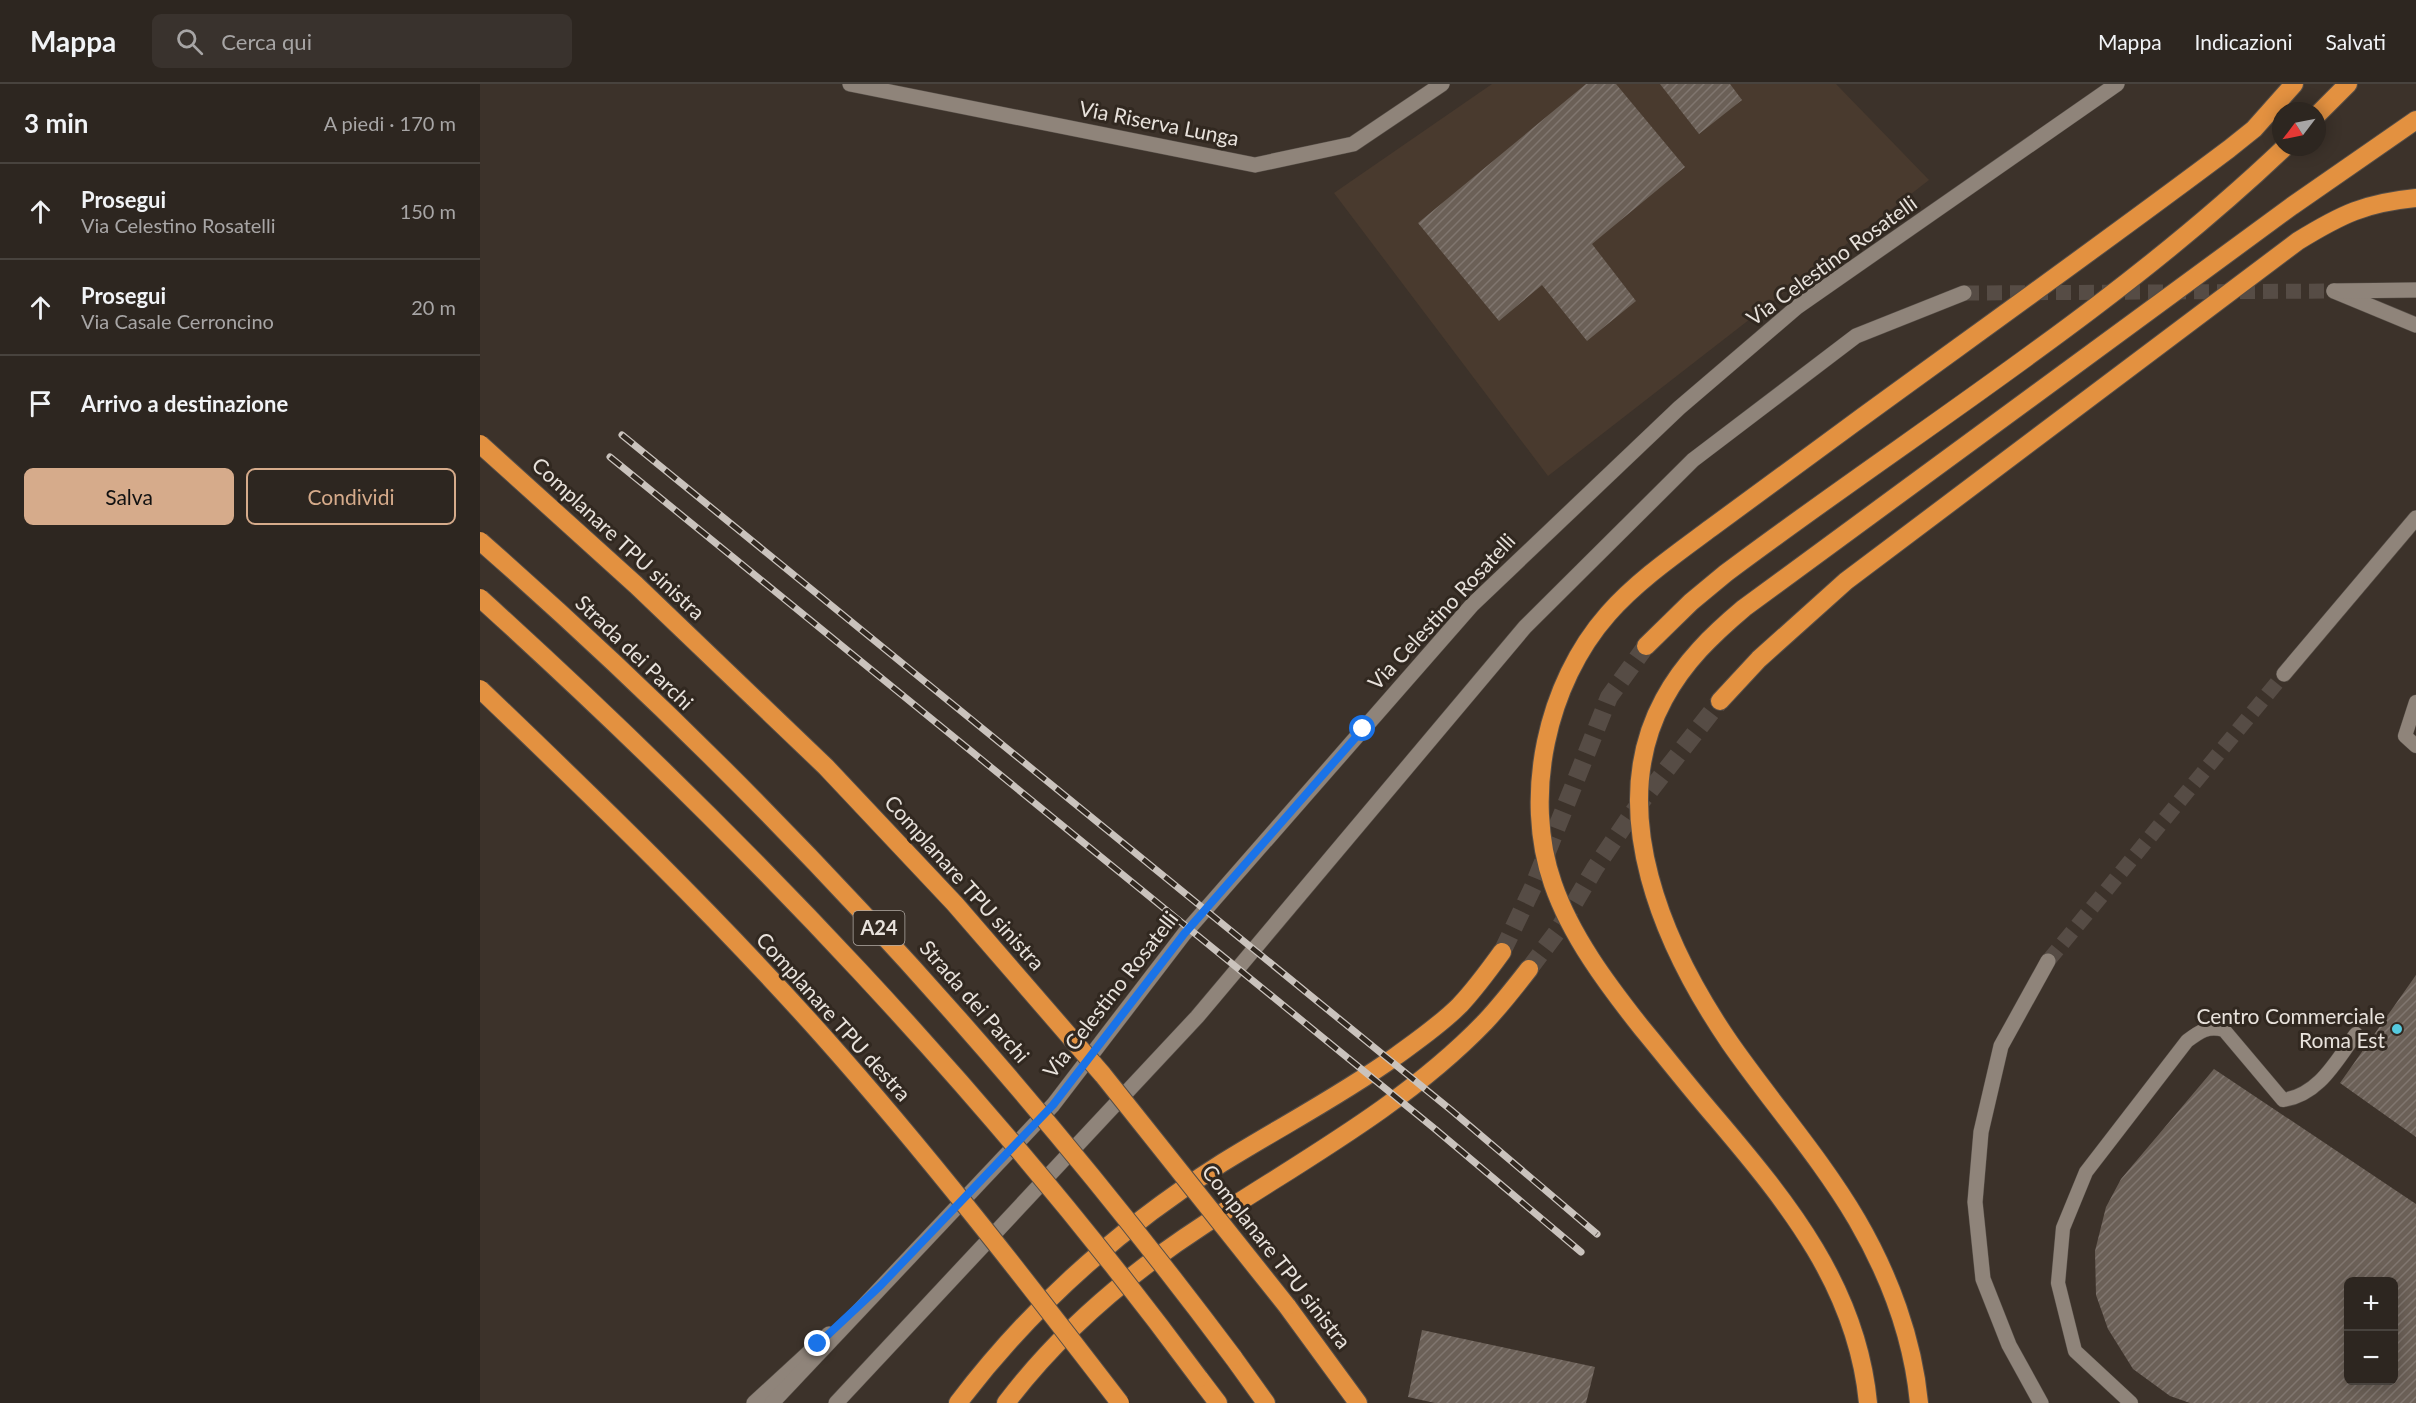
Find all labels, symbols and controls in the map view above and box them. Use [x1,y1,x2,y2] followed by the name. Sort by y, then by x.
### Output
[152,14,572,68] search box
[30,24,116,58] text: Mappa
[173,25,206,58] icon: search
[221,28,312,55] text: Cerca qui
[2098,29,2162,54] text: Mappa
[2195,29,2293,54] text: Indicazioni
[2326,29,2386,54] text: Salvati
[1077,95,1241,150] street label: Via Riserva Lunga
[2272,102,2326,156] north arrow
[24,107,88,139] text: 3 min
[324,111,456,135] text: A piedi · 170 m
[81,186,166,213] text: Prosegui
[1741,190,1921,330] street label: Via Celestino Rosatelli
[24,195,57,228] icon: ahead
[400,199,456,223] text: 150 m
[81,213,276,237] text: Via Celestino Rosatelli
[81,282,166,309] text: Prosegui
[24,291,57,324] icon: ahead
[411,295,456,319] text: 20 m
[81,309,274,333] text: Via Casale Cerroncino
[24,387,57,420] icon: arrive
[81,390,288,417] text: Arrivo a destinazione
[528,451,710,624] street label: Complanare TPU sinistra
[24,468,234,525] button: Salva
[246,468,456,525] button: Condividi
[1362,528,1520,694] street label: Via Celestino Rosatelli
[571,589,699,714] street label: Strada dei Parchi
[1349,715,1375,741] route start
[880,789,1050,975] street label: Complanare TPU sinistra
[1037,906,1183,1082] street label: Via Celestino Rosatelli
[854,911,904,945] road number: A24
[752,926,917,1106] street label: Complanare TPU destra
[915,935,1035,1067] street label: Strada dei Parchi
[2196,1003,2385,1052] place label: Centro Commerciale Roma Est
[2390,1022,2404,1036] marker: Centro Commerciale Roma Est
[1198,1159,1357,1353] street label: Complanare TPU sinistra
[2344,1277,2398,1385] map controls
[2344,1277,2398,1331] button: +
[804,1330,830,1356] route end
[2344,1331,2398,1385] button: −

